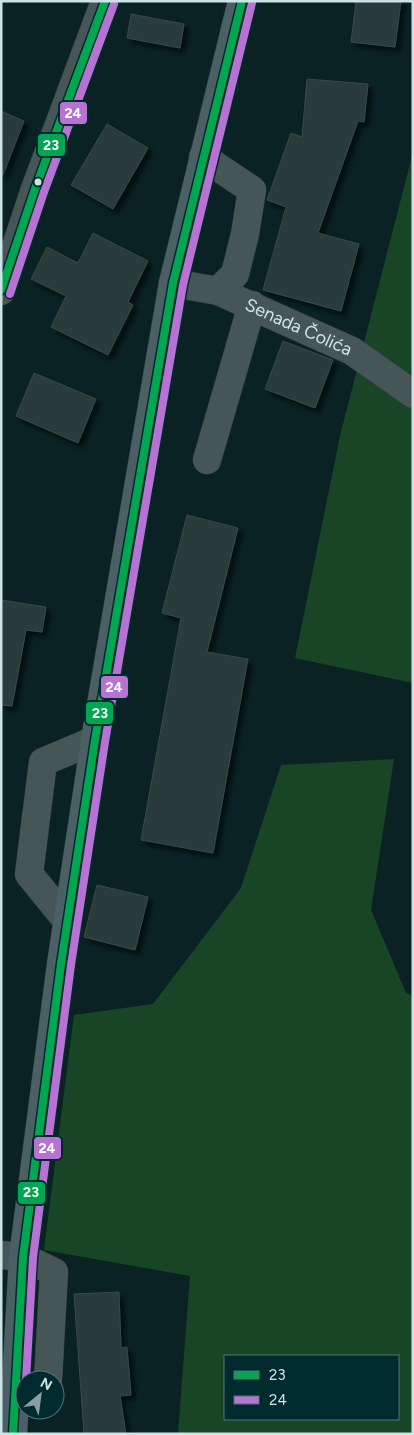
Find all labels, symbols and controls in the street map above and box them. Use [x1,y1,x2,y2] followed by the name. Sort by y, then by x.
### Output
[59,101,88,125] line badge: 24
[65,105,82,122] text: 24
[37,133,66,157] line badge: 23
[43,137,59,154] text: 23
[33,177,43,187] unlabelled marker
[242,294,355,361] street label: Senada Čolića
[100,675,129,699] line badge: 24
[106,679,123,696] text: 24
[85,701,114,725] line badge: 23
[92,705,108,722] text: 23
[33,1136,62,1160] line badge: 24
[39,1140,56,1157] text: 24
[17,1181,46,1205] line badge: 23
[23,1184,39,1201] text: 23
[224,1355,399,1420] legend
[269,1366,286,1384] text: 23
[15,1370,65,1420] north arrow
[37,1374,55,1394] text: N
[269,1391,287,1409] text: 24

